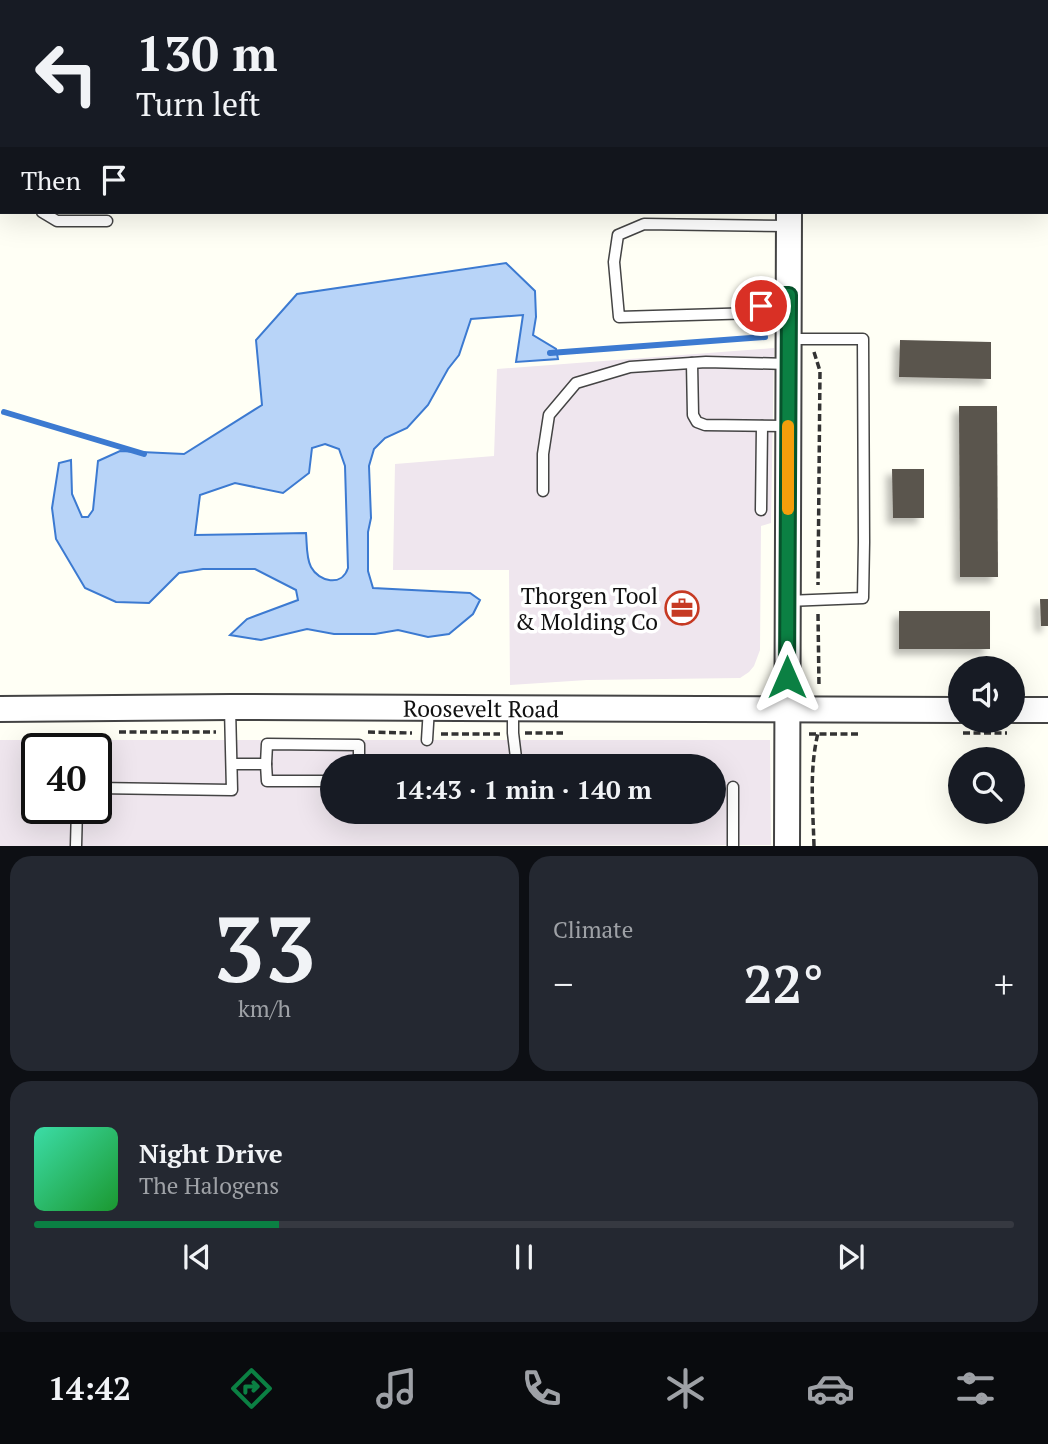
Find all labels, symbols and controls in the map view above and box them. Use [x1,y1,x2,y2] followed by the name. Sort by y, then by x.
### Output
[136,20,278,85] text: 130 m
[21,28,112,119] icon: left
[136,83,260,125] text: Turn left
[95,161,133,199] icon: arrive
[21,163,81,197] text: Then
[731,276,791,336] pin
[742,287,780,325] icon: arrive
[515,580,658,637] place label: Thorgen Tool & Molding Co
[663,589,701,627] office icon: Thorgen Tool & Molding Co
[750,640,824,714] position arrow
[948,656,1025,824] map controls
[948,656,1025,733] button: sound
[403,692,559,724] street label: Roosevelt Road
[21,733,112,824] speed limit sign: 40
[948,747,1025,824] button: search
[394,772,652,806] text: 14:43 · 1 min · 140 m
[213,887,316,1008] text: 33
[553,914,633,945] text: Climate
[743,949,824,1018] text: 22°
[553,959,573,1009] text: −
[994,959,1014,1009] text: +
[238,993,291,1024] text: km/h
[139,1136,283,1170] text: Night Drive
[139,1170,279,1201] text: The Halogens
[178,1238,216,1276] icon: previous
[505,1238,543,1276] icon: pause
[832,1238,870,1276] icon: next
[227,1364,276,1413] icon: directions
[372,1364,421,1413] icon: music
[517,1364,566,1413] icon: phone
[661,1364,710,1413] icon: climate
[806,1364,855,1413] icon: car
[951,1364,1000,1413] icon: filters
[48,1367,131,1409] text: 14:42

